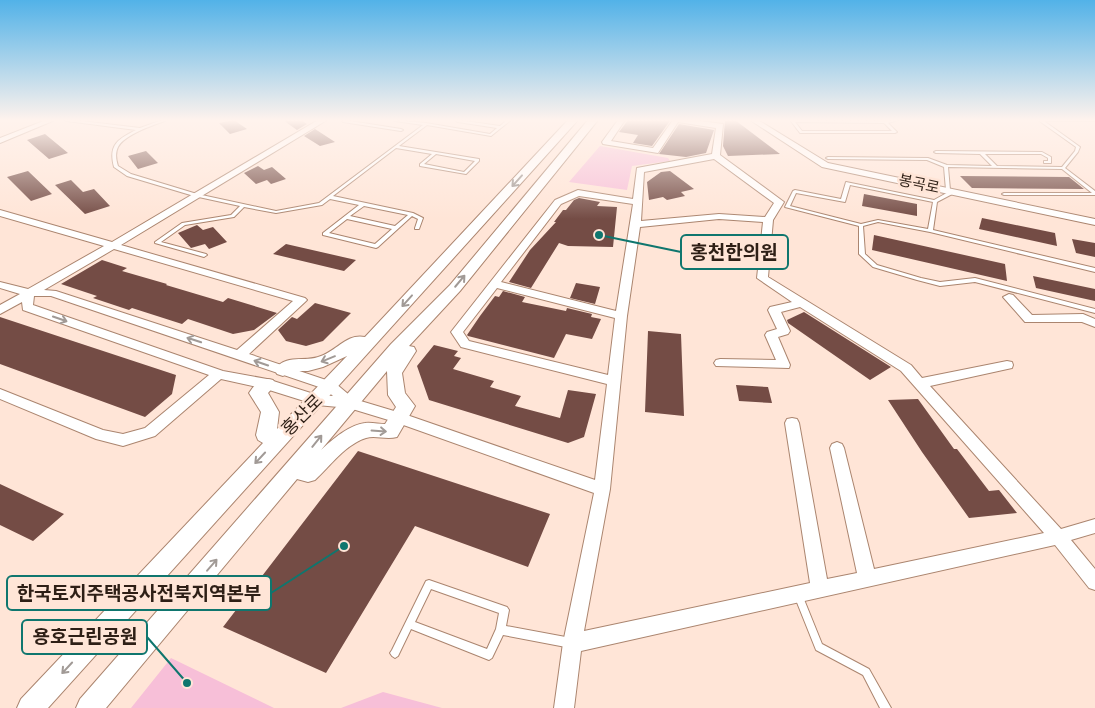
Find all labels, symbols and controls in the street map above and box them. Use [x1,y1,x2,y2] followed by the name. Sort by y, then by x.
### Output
[896,170,941,199] street label: 봉곡로
[511,175,523,188] one-way arrow
[681,235,788,269] callout: 홍천한의원
[690,240,778,267] text: 홍천한의원
[455,275,466,288] one-way arrow
[401,295,413,308] one-way arrow
[51,315,67,324] one-way arrow
[186,335,202,344] one-way arrow
[320,356,335,365] one-way arrow
[254,358,270,367] one-way arrow
[276,389,329,442] street label: 홍산로
[371,426,387,435] one-way arrow
[312,435,323,448] one-way arrow
[254,452,266,465] one-way arrow
[206,558,218,571] one-way arrow
[7,576,271,610] callout: 한국토지주택공사전북지역본부
[17,581,261,608] text: 한국토지주택공사전북지역본부
[22,620,147,654] callout: 용호근린공원
[33,624,137,651] text: 용호근린공원
[61,661,73,674] one-way arrow

